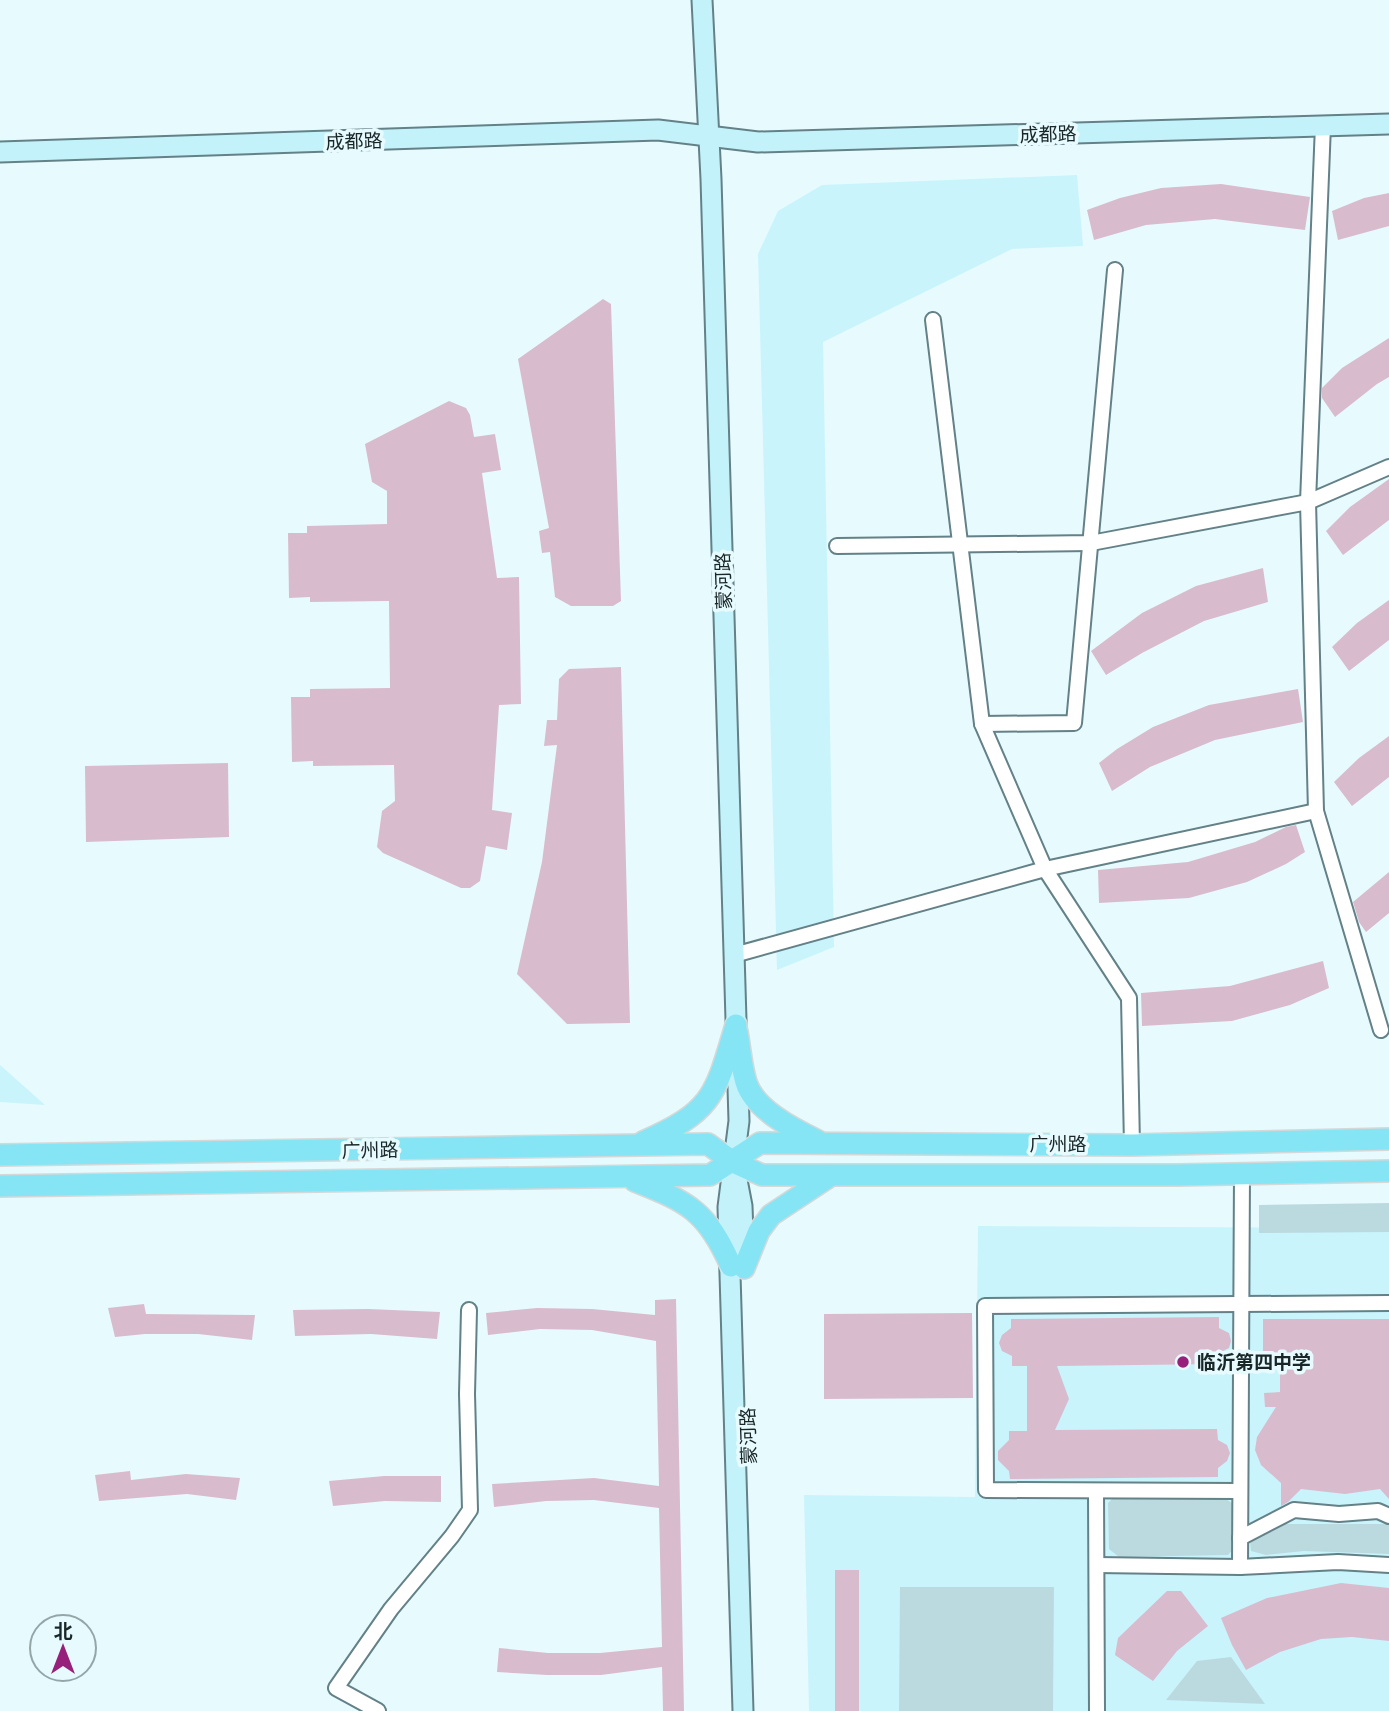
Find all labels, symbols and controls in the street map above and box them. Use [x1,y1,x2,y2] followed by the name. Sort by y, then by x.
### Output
[1019,122,1077,147] street label: 成都路
[325,129,383,154] street label: 成都路
[711,552,736,610] street label: 蒙河路
[1029,1133,1087,1156] street label: 广州路
[341,1139,399,1162] street label: 广州路
[1197,1351,1311,1374] place label: 临沂第四中学
[1175,1354,1191,1370] marker: 临沂第四中学
[736,1407,761,1465] street label: 蒙河路
[28,1613,98,1683] north arrow
[53,1620,73,1643] text: 北

